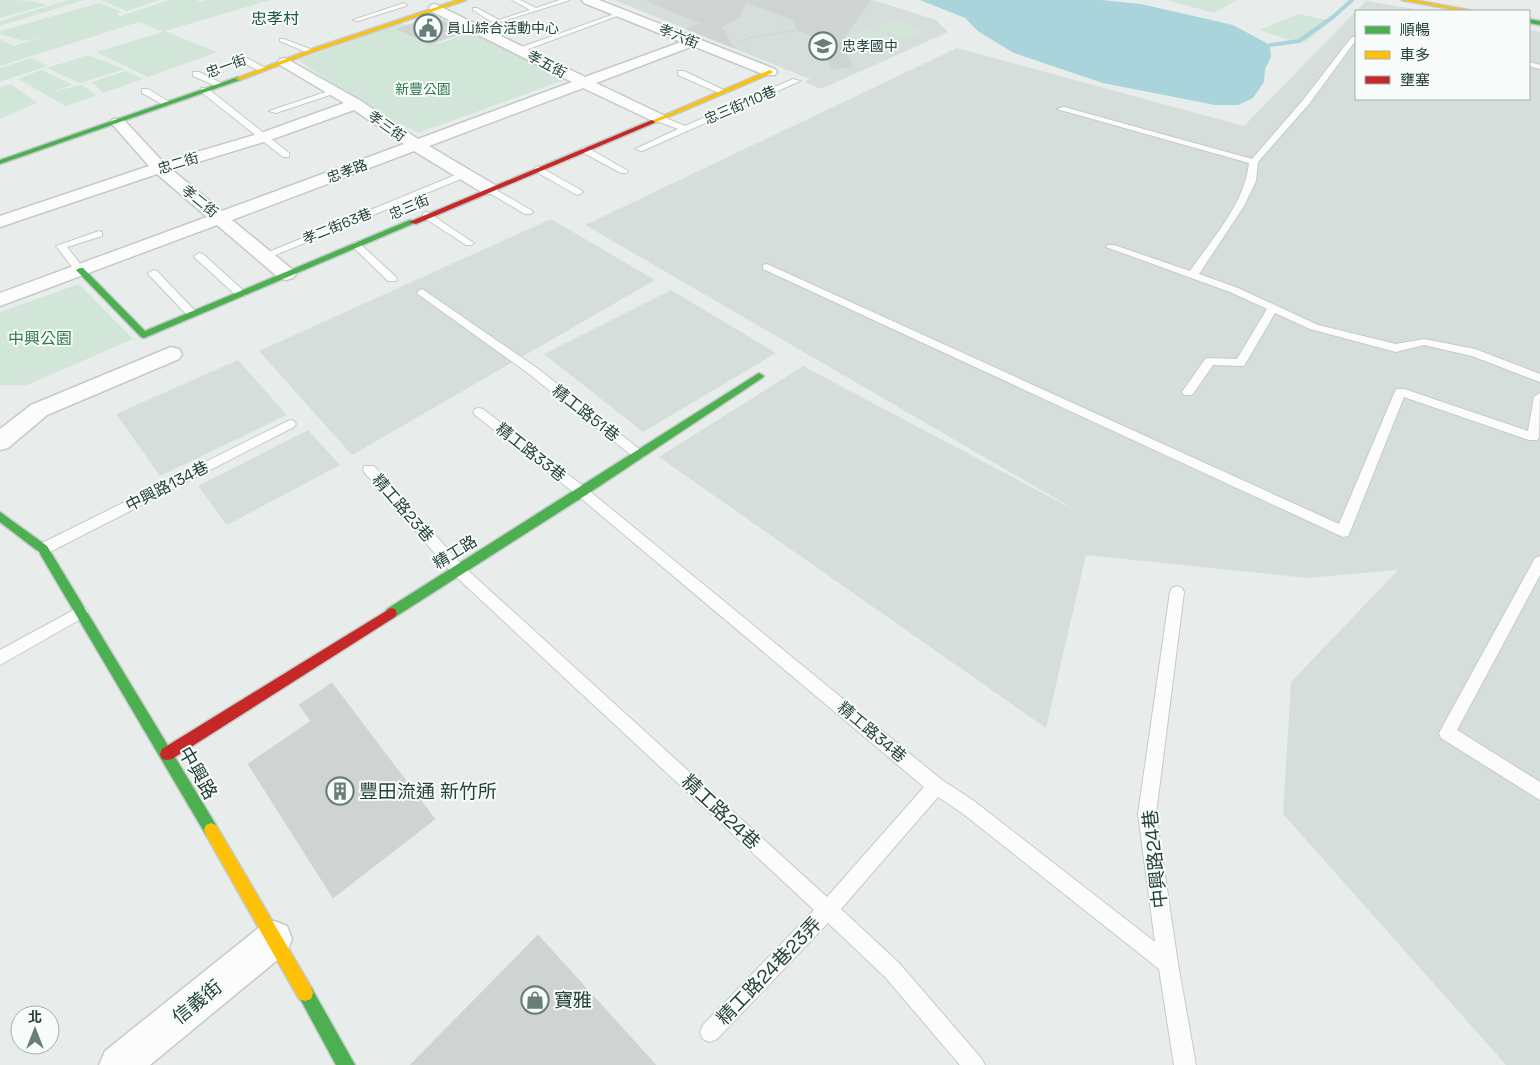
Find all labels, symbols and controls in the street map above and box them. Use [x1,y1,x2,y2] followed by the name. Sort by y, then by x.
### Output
[251,8,299,29] district label: 忠孝村
[1355,10,1530,100] legend
[413,13,443,43] public building icon: 員山綜合活動中心
[447,19,559,37] place label: 員山綜合活動中心
[656,20,702,52] street label: 孝六街
[1400,20,1430,39] text: 順暢
[808,31,838,61] school or university icon: 忠孝國中
[842,37,898,55] place label: 忠孝國中
[1400,45,1430,64] text: 車多
[524,46,570,82] street label: 孝五街
[203,50,249,82] street label: 忠一街
[1400,70,1430,89] text: 壅塞
[395,80,451,98] park label: 新豐公園
[701,82,779,128] street label: 忠三街110巷
[365,107,409,145] street label: 孝三街
[155,148,201,178] street label: 忠二街
[324,155,370,187] street label: 忠孝路
[178,181,222,221] street label: 孝二街
[386,191,432,223] street label: 忠三街
[300,204,374,248] street label: 孝二街63巷
[8,328,72,349] park label: 中興公園
[548,380,624,446] street label: 精工路51巷
[492,418,570,486] street label: 精工路33巷
[122,456,212,516] street label: 中興路134巷
[368,470,438,546] street label: 精工路23巷
[429,530,481,574] street label: 精工路
[833,697,911,767] street label: 精工路34巷
[173,742,223,804] street label: 中興路
[676,769,766,855] street label: 精工路24巷
[325,776,355,806] building icon: 豐田流通 新竹所
[359,779,497,804] place label: 豐田流通 新竹所
[1137,809,1173,909] street label: 中興路24巷
[711,912,827,1030] street label: 精工路24巷23弄
[167,974,227,1030] street label: 信義街
[520,985,550,1015] shop icon: 寶雅
[554,988,592,1013] place label: 寶雅
[10,1005,60,1055] north arrow
[28,1008,42,1026] text: 北

